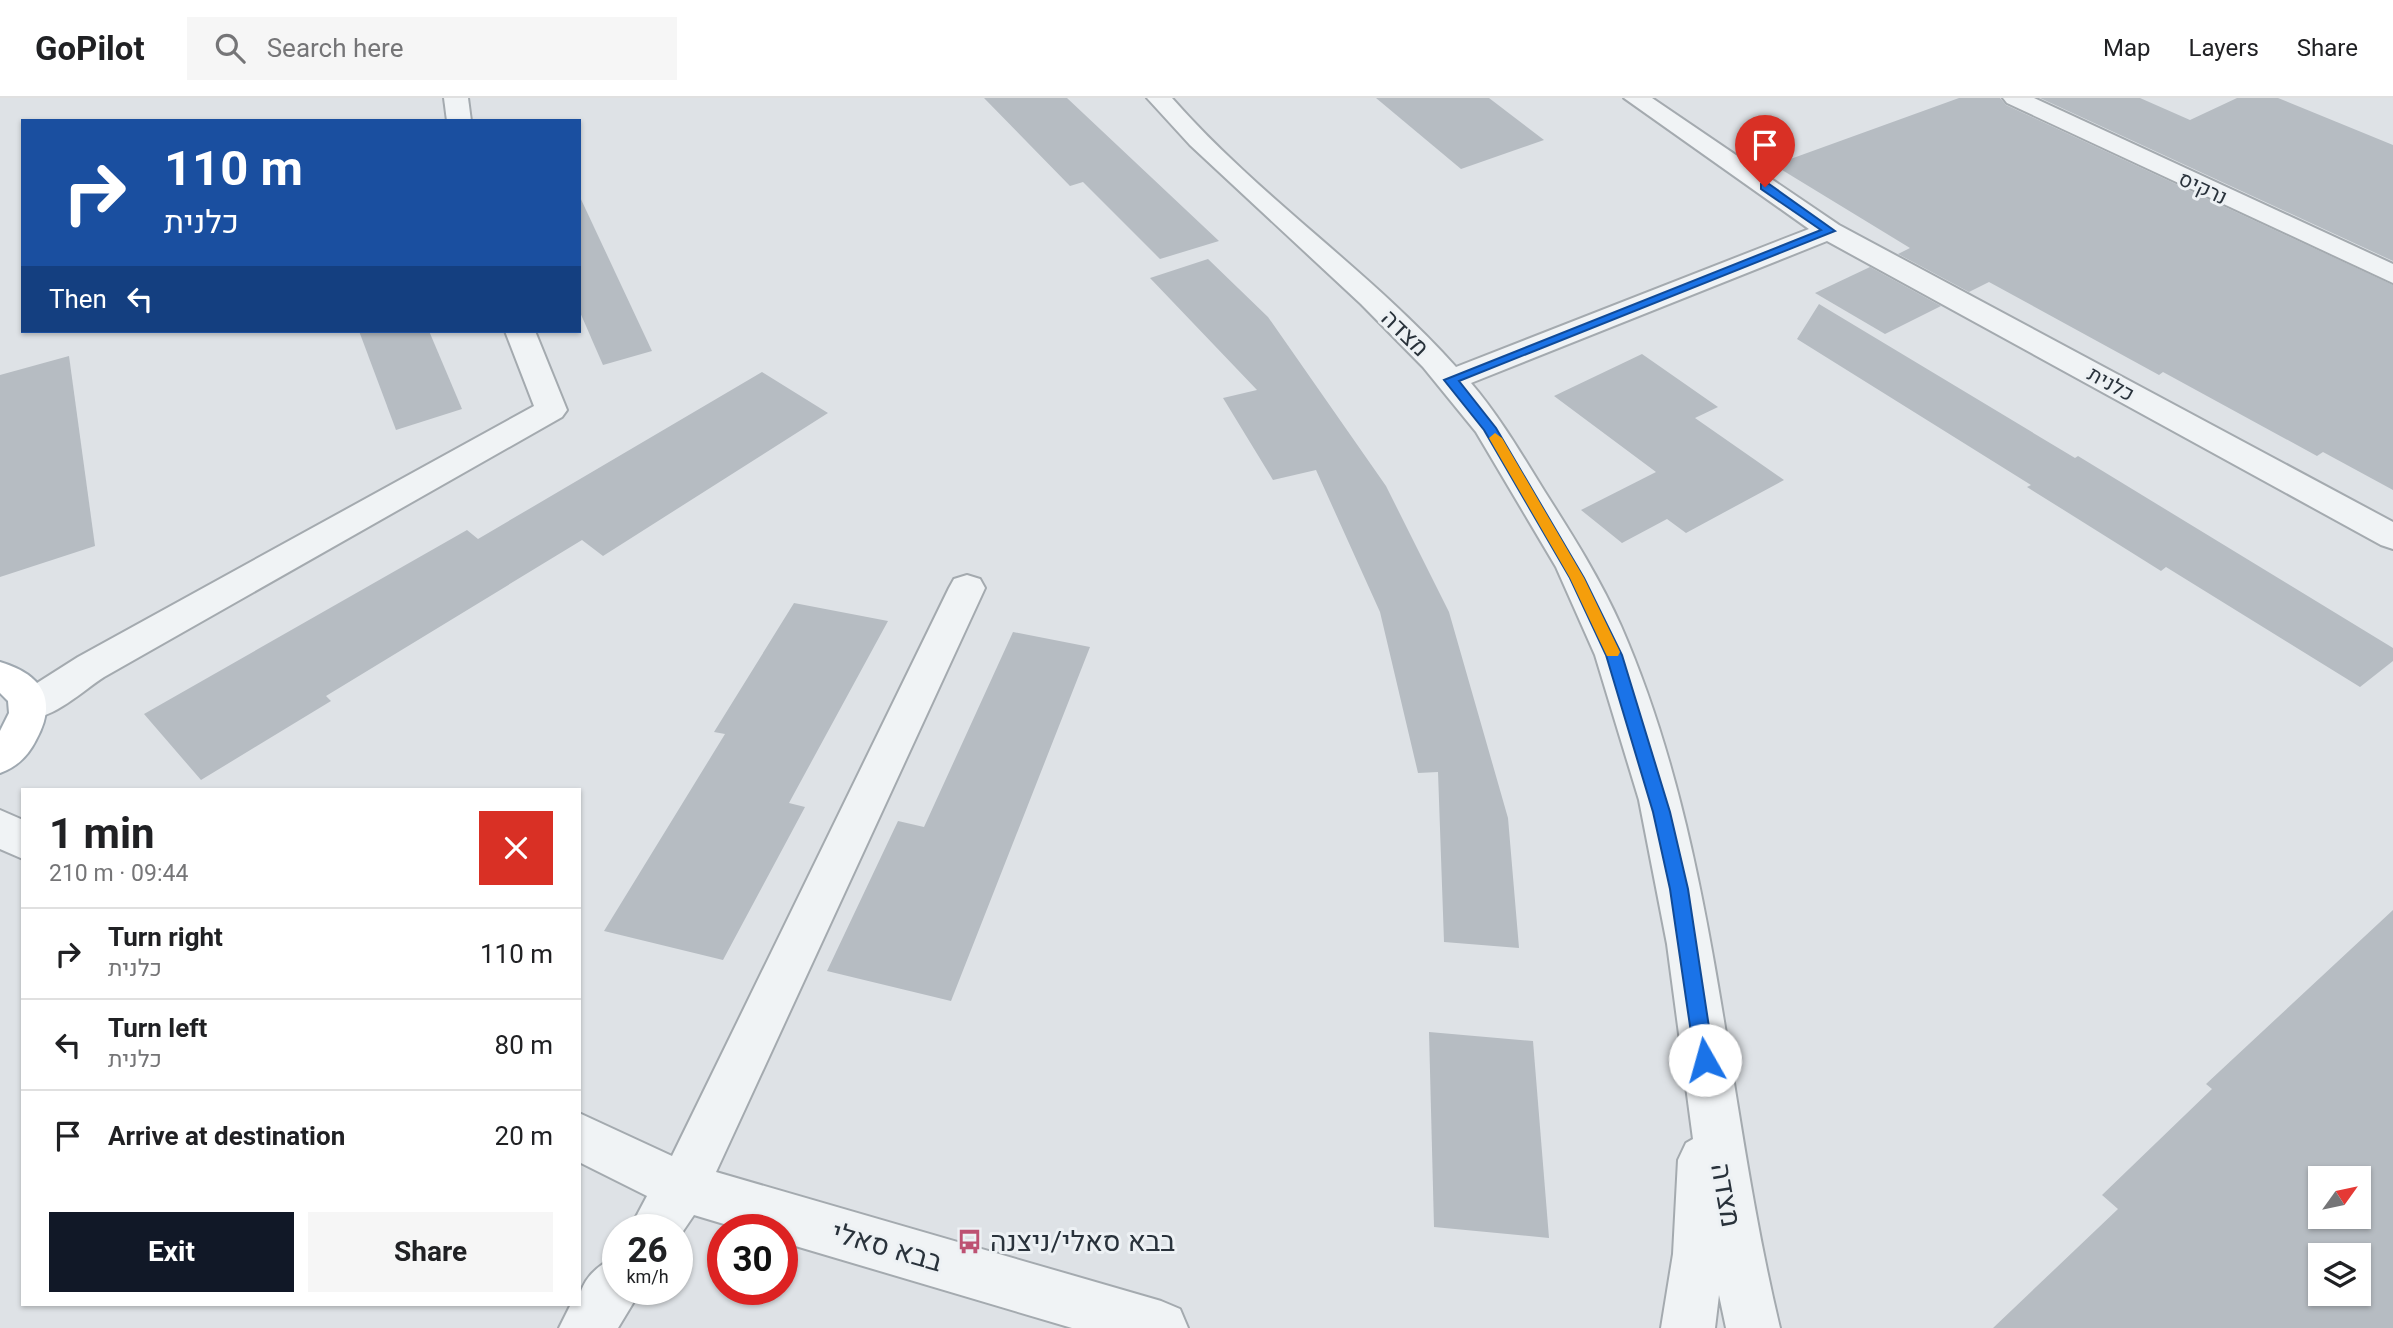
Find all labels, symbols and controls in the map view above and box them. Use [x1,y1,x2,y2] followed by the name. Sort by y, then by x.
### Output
[187,17,677,80] search box
[35,29,145,68] text: GoPilot
[211,29,249,67] icon: search
[267,33,403,63] text: Search here
[2103,34,2151,62] text: Map
[2189,34,2259,62] text: Layers
[2297,34,2358,62] text: Share
[1735,115,1795,187] pin
[1746,126,1784,164] icon: arrive
[164,140,303,197] text: 110 m
[49,147,140,238] icon: right
[2175,166,2231,210] street label: נרקיס
[164,203,239,241] text: כלנית
[121,280,159,318] icon: left
[49,284,107,314] text: Then
[1376,304,1434,362] street label: מצדה
[2084,362,2138,406] street label: כלנית
[49,809,155,858] text: 1 min
[479,811,553,885] button: close
[49,860,188,887] text: 210 m · 09:44
[108,922,223,952] text: Turn right
[49,935,87,973] icon: right
[480,939,553,969] text: 110 m
[108,955,162,982] text: כלנית
[108,1013,207,1043] text: Turn left
[1668,1023,1742,1097] position arrow
[49,1026,87,1064] icon: left
[495,1030,553,1060] text: 80 m
[108,1046,162,1073] text: כלנית
[49,1117,87,1155] icon: arrive
[108,1121,345,1151] text: Arrive at destination
[495,1121,553,1151] text: 20 m
[1704,1161,1748,1229] street label: מצדה
[2308,1166,2371,1228] north arrow
[2308,1166,2371,1306] map controls
[49,1212,294,1292] button: Exit
[308,1212,553,1292] button: Share
[707,1214,798,1305] speed limit sign: 30
[828,1216,946,1279] street label: בבא סאלי
[990,1225,1175,1258] place label: בבא סאלי/ניצנה
[956,1227,984,1255] bus stop icon: בבא סאלי/ניצנה
[627,1230,668,1271] text: 26
[2308,1243,2371,1306] button: layers
[626,1266,669,1287] text: km/h

